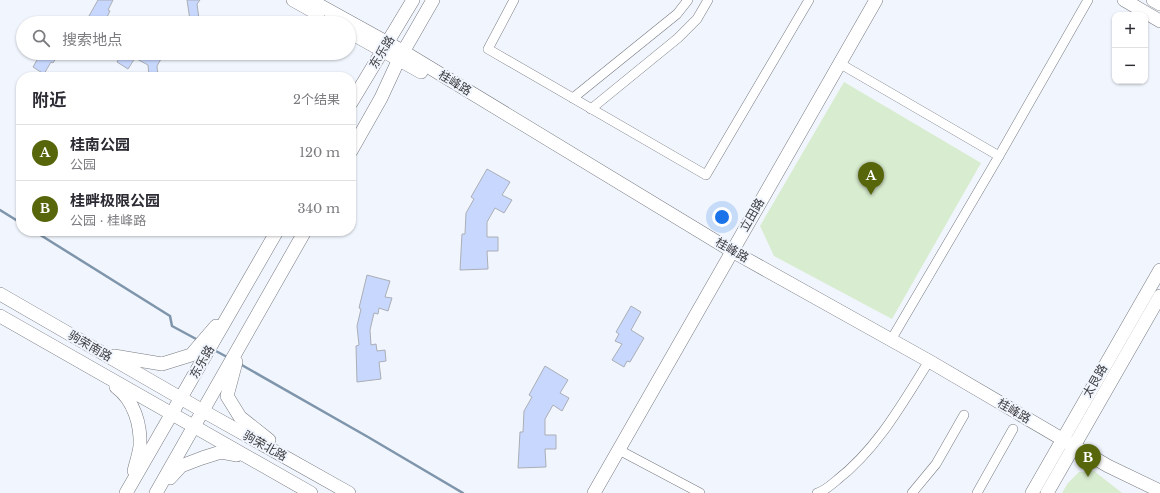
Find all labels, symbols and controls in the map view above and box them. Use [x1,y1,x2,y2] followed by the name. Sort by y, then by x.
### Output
[1112,12,1148,84] map controls
[1112,12,1148,48] button: +
[16,16,356,60] search box
[30,27,52,49] icon: search
[62,30,122,49] text: 搜索地点
[366,32,397,71] street label: 东乐路
[1112,48,1148,84] button: −
[436,67,475,98] street label: 桂峰路
[32,90,66,111] text: 附近
[293,91,340,108] text: 2个结果
[70,135,130,154] text: 桂南公园
[40,144,50,161] text: A
[299,144,340,161] text: 120 m
[70,156,96,173] text: 公园
[858,162,884,195] pin: A
[70,191,160,210] text: 桂畔极限公园
[736,195,767,234] street label: 立田路
[40,200,50,217] text: B
[297,200,340,217] text: 340 m
[712,207,732,227] your location
[70,212,146,229] text: 公园 · 桂峰路
[713,234,752,265] street label: 桂峰路
[66,327,115,364] street label: 驹荣南路
[186,342,217,381] street label: 东乐路
[1079,361,1110,400] street label: 太艮路
[995,395,1034,426] street label: 桂峰路
[241,427,290,464] street label: 驹荣北路
[1075,444,1101,477] pin: B

